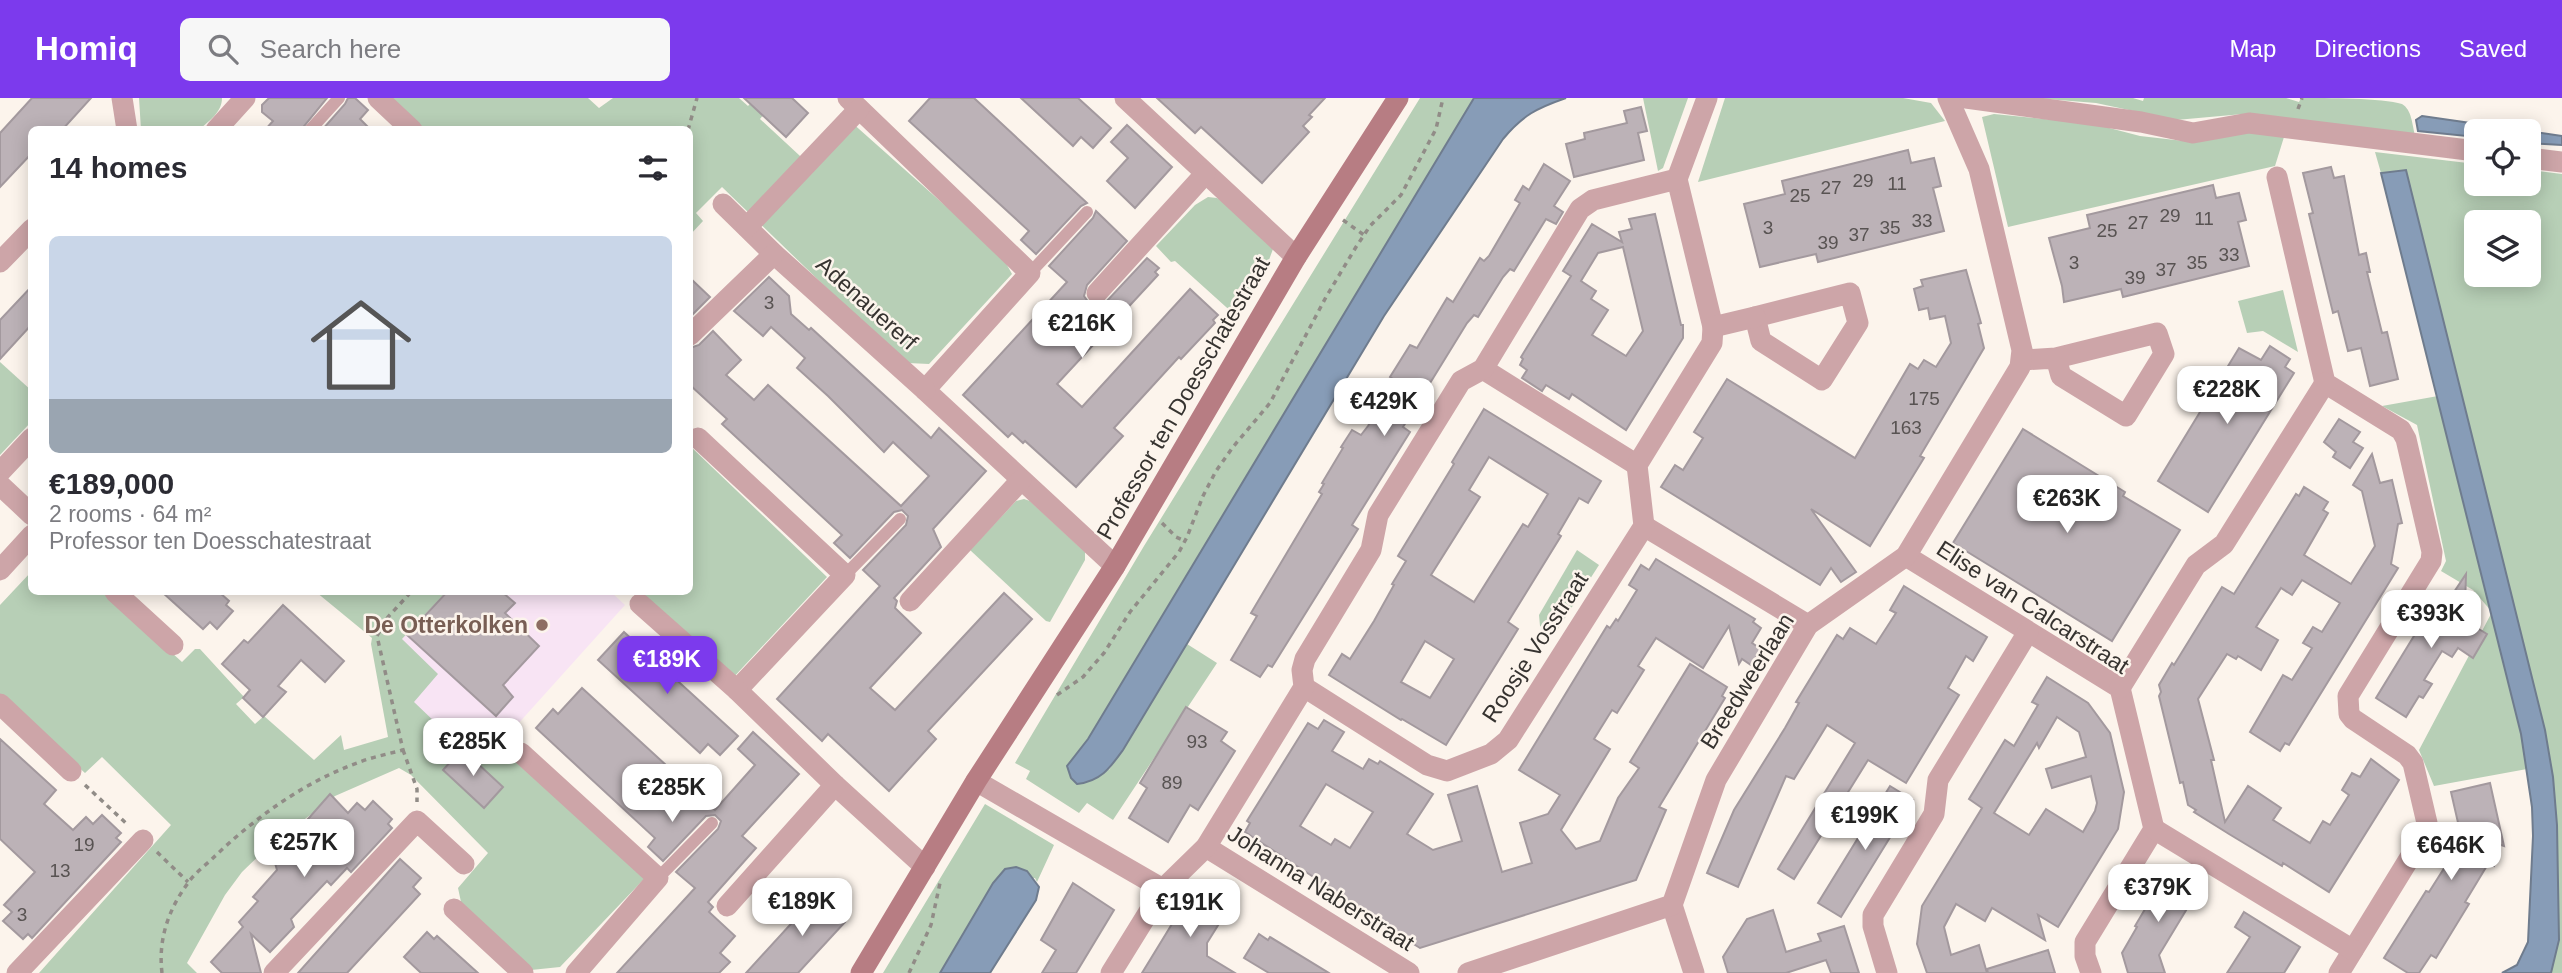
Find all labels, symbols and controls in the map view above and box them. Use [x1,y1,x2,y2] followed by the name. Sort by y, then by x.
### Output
[180,18,670,81] search box
[35,30,138,67] text: Homiq
[204,30,242,68] icon: search
[260,34,401,64] text: Search here
[2230,35,2276,62] text: Map
[2314,35,2421,62] text: Directions
[2459,35,2527,62] text: Saved
[2464,119,2541,287] map controls
[2464,119,2541,196] button: locate
[634,149,672,187] icon: filters
[49,151,187,184] text: 14 homes
[1852,170,1874,191] house number: 29
[1887,173,1907,194] house number: 11
[1820,177,1842,198] house number: 27
[1789,185,1811,206] house number: 25
[2159,205,2181,226] house number: 29
[2194,208,2214,229] house number: 11
[1911,210,1933,231] house number: 33
[2464,210,2541,287] button: layers
[2127,212,2149,233] house number: 27
[1763,217,1773,238] house number: 3
[1879,217,1901,238] house number: 35
[2096,220,2118,241] house number: 25
[1848,224,1870,245] house number: 37
[1817,232,1839,253] house number: 39
[2218,244,2240,265] house number: 33
[811,251,923,355] street label: Adenauererf
[1091,251,1275,544] street label: Professor ten Doesschatestraat
[2069,252,2079,273] house number: 3
[2186,252,2208,273] house number: 35
[2155,259,2177,280] house number: 37
[2124,267,2146,288] house number: 39
[298,282,424,408] icon: home
[764,292,774,313] house number: 3
[1033,300,1131,360] pin: €216K
[1048,310,1116,336] text: €216K
[2178,366,2276,426] pin: €228K
[2193,376,2261,402] text: €228K
[1335,378,1433,438] pin: €429K
[1350,388,1418,414] text: €429K
[1908,388,1940,409] house number: 175
[1890,417,1922,438] house number: 163
[49,467,174,500] text: €189,000
[2018,476,2116,535] pin: €263K
[2033,485,2101,511] text: €263K
[49,501,211,527] text: 2 rooms · 64 m²
[49,528,371,554] text: Professor ten Doesschatestraat
[1932,535,2134,679] street label: Elise van Calcarstraat
[1477,567,1594,727] street label: Roosje Vosstraat
[2382,590,2480,650] pin: €393K
[2397,600,2465,626] text: €393K
[1695,609,1799,753] street label: Breedweerlaan
[364,612,528,638] place label: De Otterkolken
[534,617,550,633] marker: De Otterkolken
[618,636,716,696] pin: €189K
[633,646,701,672] text: €189K
[424,718,522,778] pin: €285K
[439,728,507,754] text: €285K
[1186,731,1208,752] house number: 93
[623,764,721,824] pin: €285K
[1161,772,1183,793] house number: 89
[638,774,706,800] text: €285K
[1816,792,1914,852] pin: €199K
[1831,802,1899,828] text: €199K
[255,820,353,879] pin: €257K
[1223,820,1419,956] street label: Johanna Naberstraat
[2402,822,2500,882] pin: €646K
[270,829,338,855] text: €257K
[2417,832,2485,858] text: €646K
[73,834,95,855] house number: 19
[49,860,71,881] house number: 13
[2109,864,2207,924] pin: €379K
[2124,874,2192,900] text: €379K
[753,878,851,938] pin: €189K
[1141,880,1239,939] pin: €191K
[768,888,836,914] text: €189K
[1156,889,1224,915] text: €191K
[17,904,27,925] house number: 3

